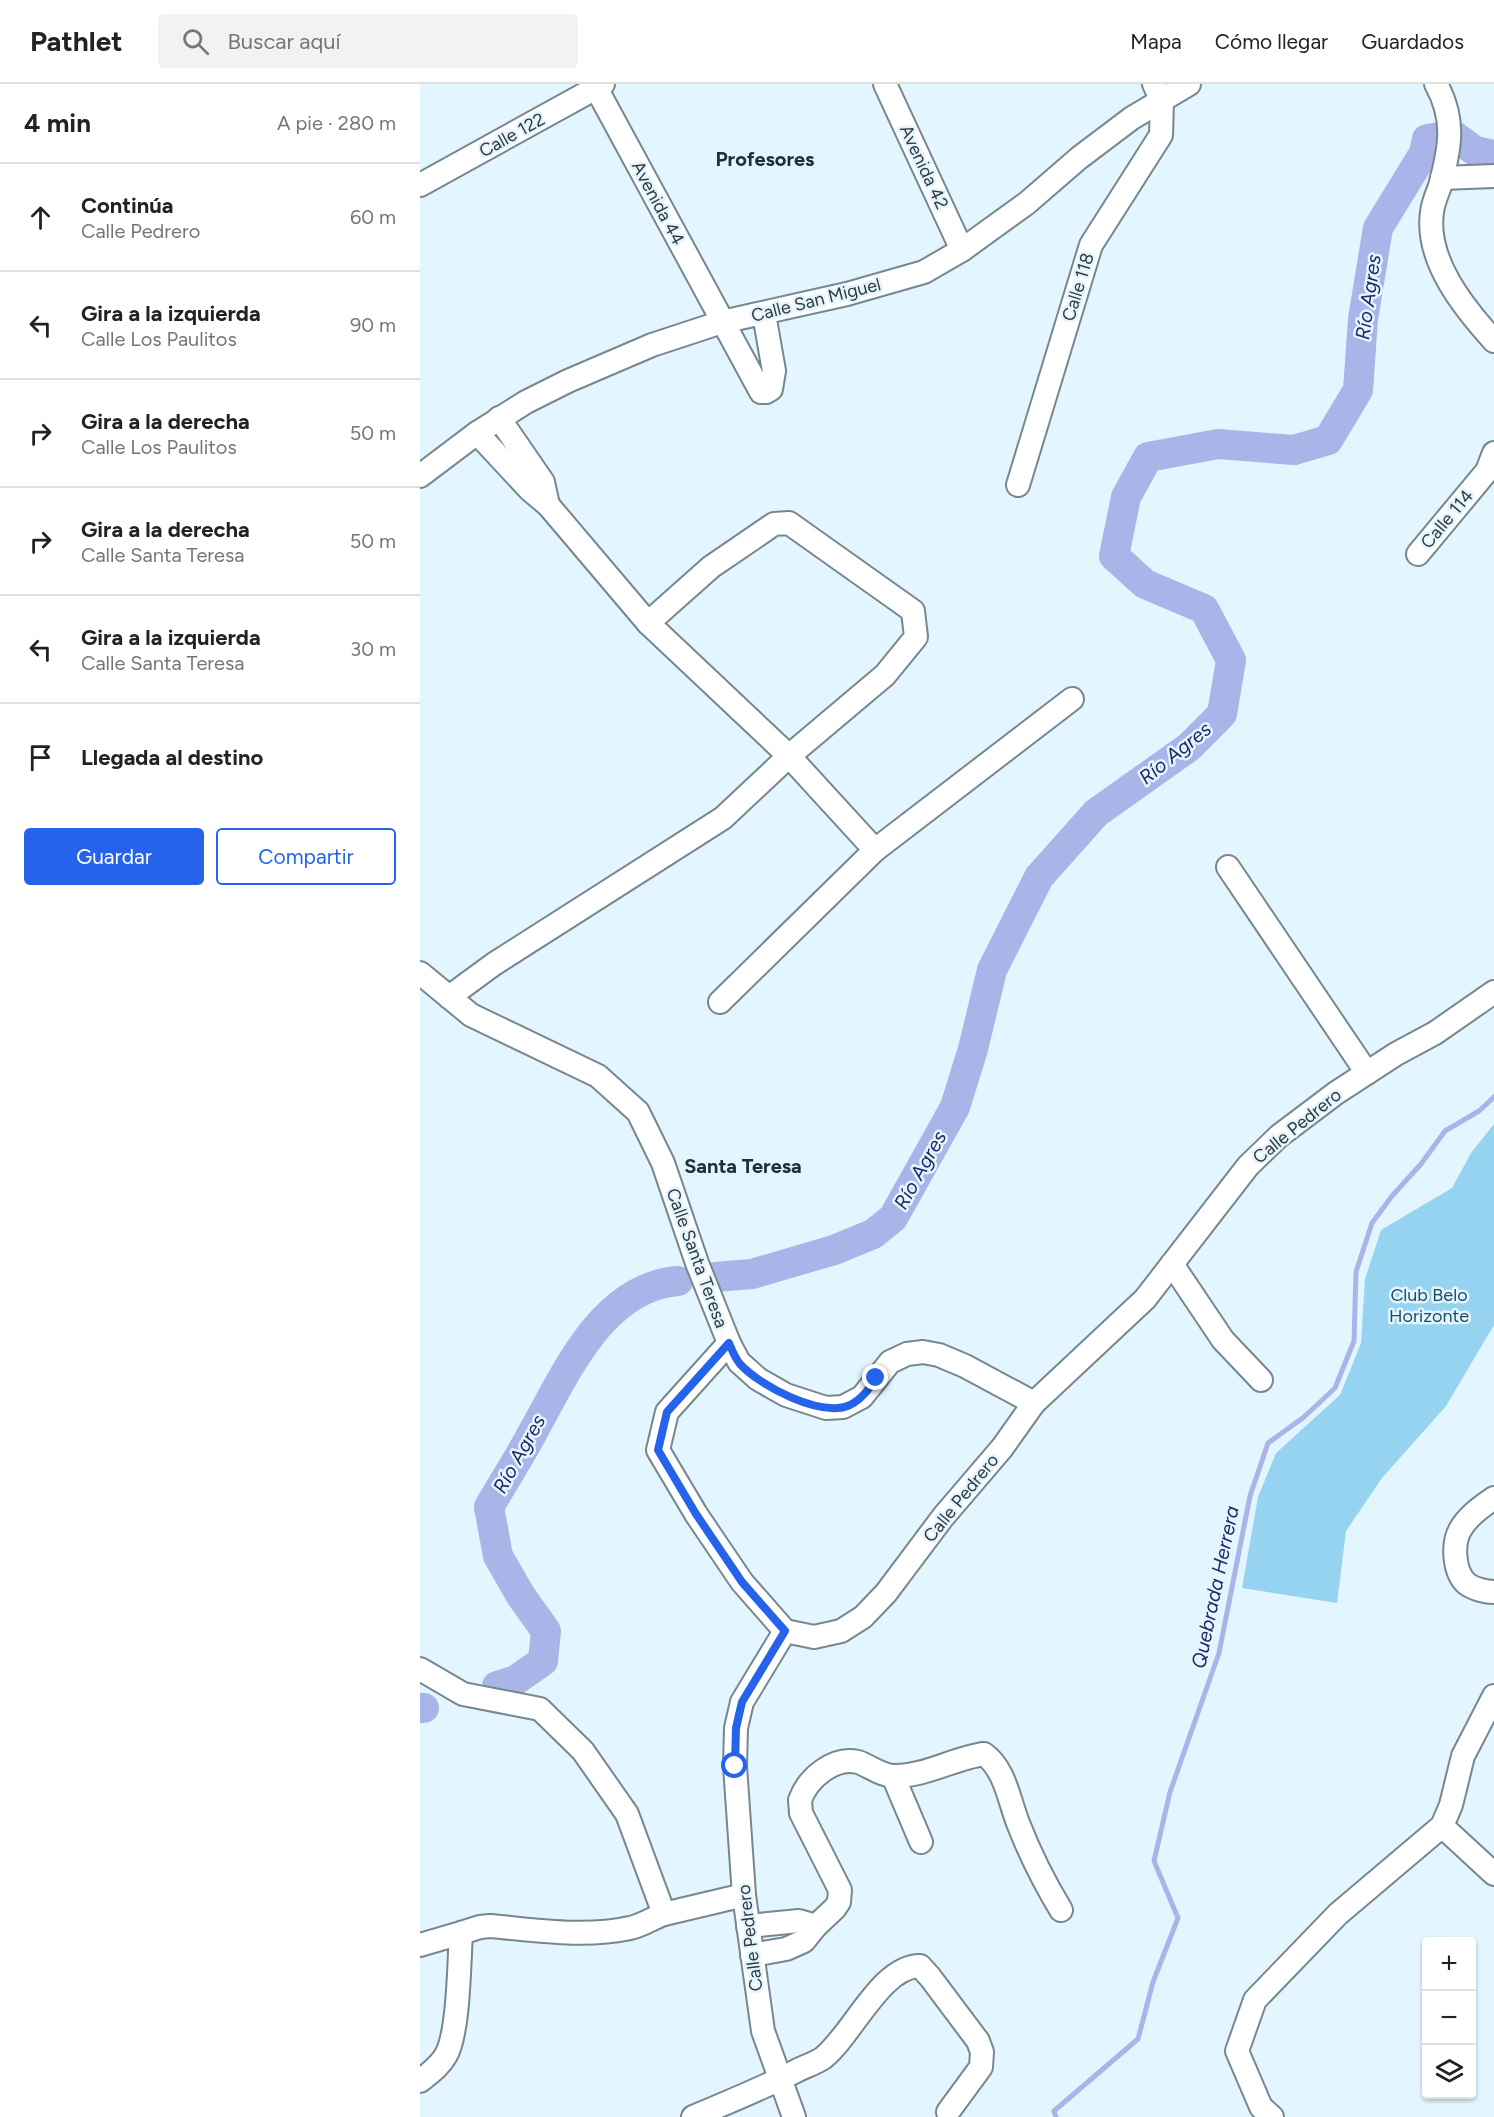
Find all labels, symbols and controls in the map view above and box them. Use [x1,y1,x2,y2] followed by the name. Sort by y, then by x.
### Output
[158,14,578,68] search box
[30,24,122,58] text: Pathlet
[179,25,212,58] icon: search
[227,28,341,55] text: Buscar aquí
[1130,29,1182,54] text: Mapa
[1215,29,1328,54] text: Cómo llegar
[1361,29,1464,54] text: Guardados
[24,107,91,139] text: 4 min
[475,108,549,162] street label: Calle 122
[277,111,396,135] text: A pie · 280 m
[895,121,953,213] street label: Avenida 42
[716,147,814,171] district label: Profesores
[627,157,689,249] street label: Avenida 44
[81,192,174,219] text: Continúa
[24,201,57,234] icon: ahead
[350,205,396,229] text: 60 m
[81,219,200,243] text: Calle Pedrero
[1057,250,1099,324] street label: Calle 118
[1350,252,1386,341] water label: Río Agres
[749,273,883,327] street label: Calle San Miguel
[81,300,261,327] text: Gira a la izquierda
[24,309,57,342] icon: left
[350,313,396,337] text: 90 m
[81,327,237,351] text: Calle Los Paulitos
[81,408,250,435] text: Gira a la derecha
[24,417,57,450] icon: right
[350,421,396,445] text: 50 m
[81,435,237,459] text: Calle Los Paulitos
[1416,485,1478,553] street label: Calle 114
[81,516,250,543] text: Gira a la derecha
[24,525,57,558] icon: right
[350,529,396,553] text: 50 m
[81,543,245,567] text: Calle Santa Teresa
[81,624,261,651] text: Gira a la izquierda
[24,633,57,666] icon: left
[350,637,396,661] text: 30 m
[81,651,245,675] text: Calle Santa Teresa
[1134,716,1216,789] water label: Río Agres
[24,741,57,774] icon: arrive
[81,744,263,771] text: Llegada al destino
[24,828,204,885] button: Guardar
[216,828,396,885] button: Compartir
[1248,1084,1346,1168] street label: Calle Pedrero
[889,1126,952,1213] water label: Río Agres
[684,1154,802,1178] district label: Santa Teresa
[661,1185,733,1331] street label: Calle Santa Teresa
[1389,1284,1469,1327] park label: Club Belo Horizonte
[862,1364,888,1390] route end
[488,1410,551,1497] water label: Río Agres
[919,1449,1003,1547] street label: Calle Pedrero
[1186,1503,1244,1670] water label: Quebrada Herrera
[721,1752,747,1778] route start
[733,1883,767,1993] street label: Calle Pedrero
[1422,1937,1476,2099] map controls
[1422,1937,1476,1991] button: +
[1422,1991,1476,2045] button: −
[1422,2045,1476,2099] button: layers

